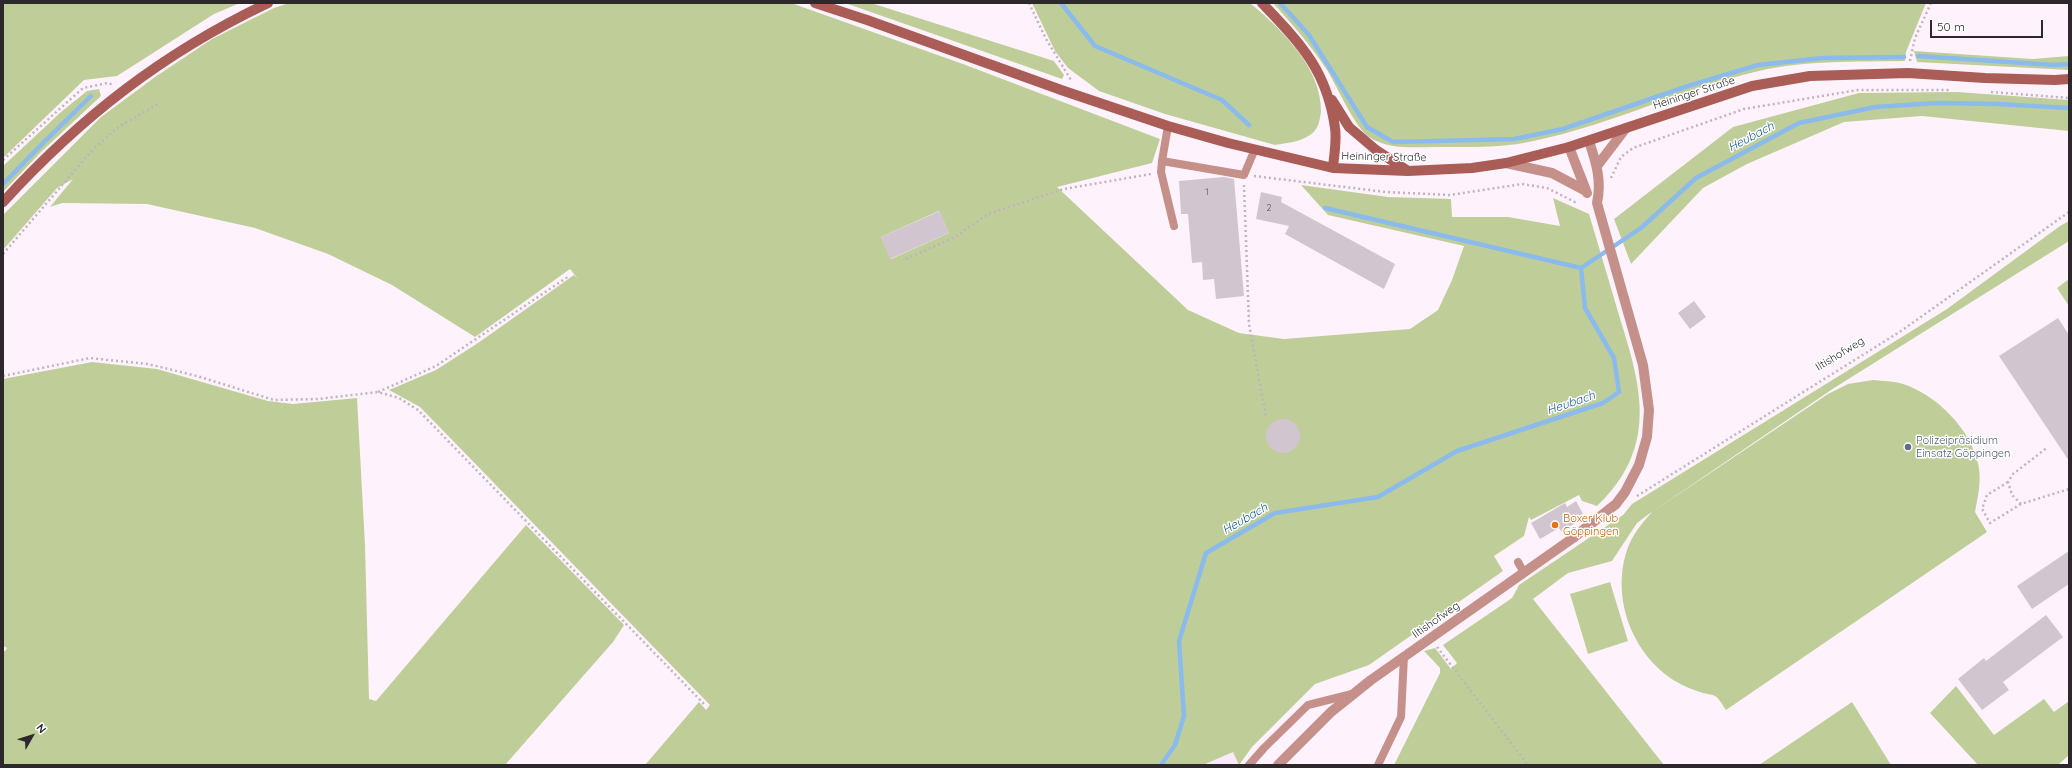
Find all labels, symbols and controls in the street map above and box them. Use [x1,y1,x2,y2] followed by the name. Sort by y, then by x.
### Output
[1932,12,2045,38] scale bar
[1937,19,1965,34] text: 50 m
[1651,74,1737,112] street label: Heininger Straße
[1726,119,1776,155] water label: Heubach
[1341,150,1427,164] street label: Heininger Straße
[1205,187,1209,197] house number: 1
[1267,203,1271,213] house number: 2
[1813,334,1867,374] street label: Iltishofweg
[1545,388,1597,418] water label: Heubach
[1916,434,2010,460] place label: Polizeipräsidium Einsatz Göppingen
[1903,442,1913,452] marker: Polizeipräsidium Einsatz Göppingen
[1220,500,1270,538] water label: Heubach
[1563,512,1619,538] place label: Boxer Klub Göppingen
[1550,520,1560,530] marker: Boxer Klub Göppingen
[1410,599,1462,641] street label: Iltishofweg
[12,716,52,756] north arrow
[33,721,49,736] text: N

